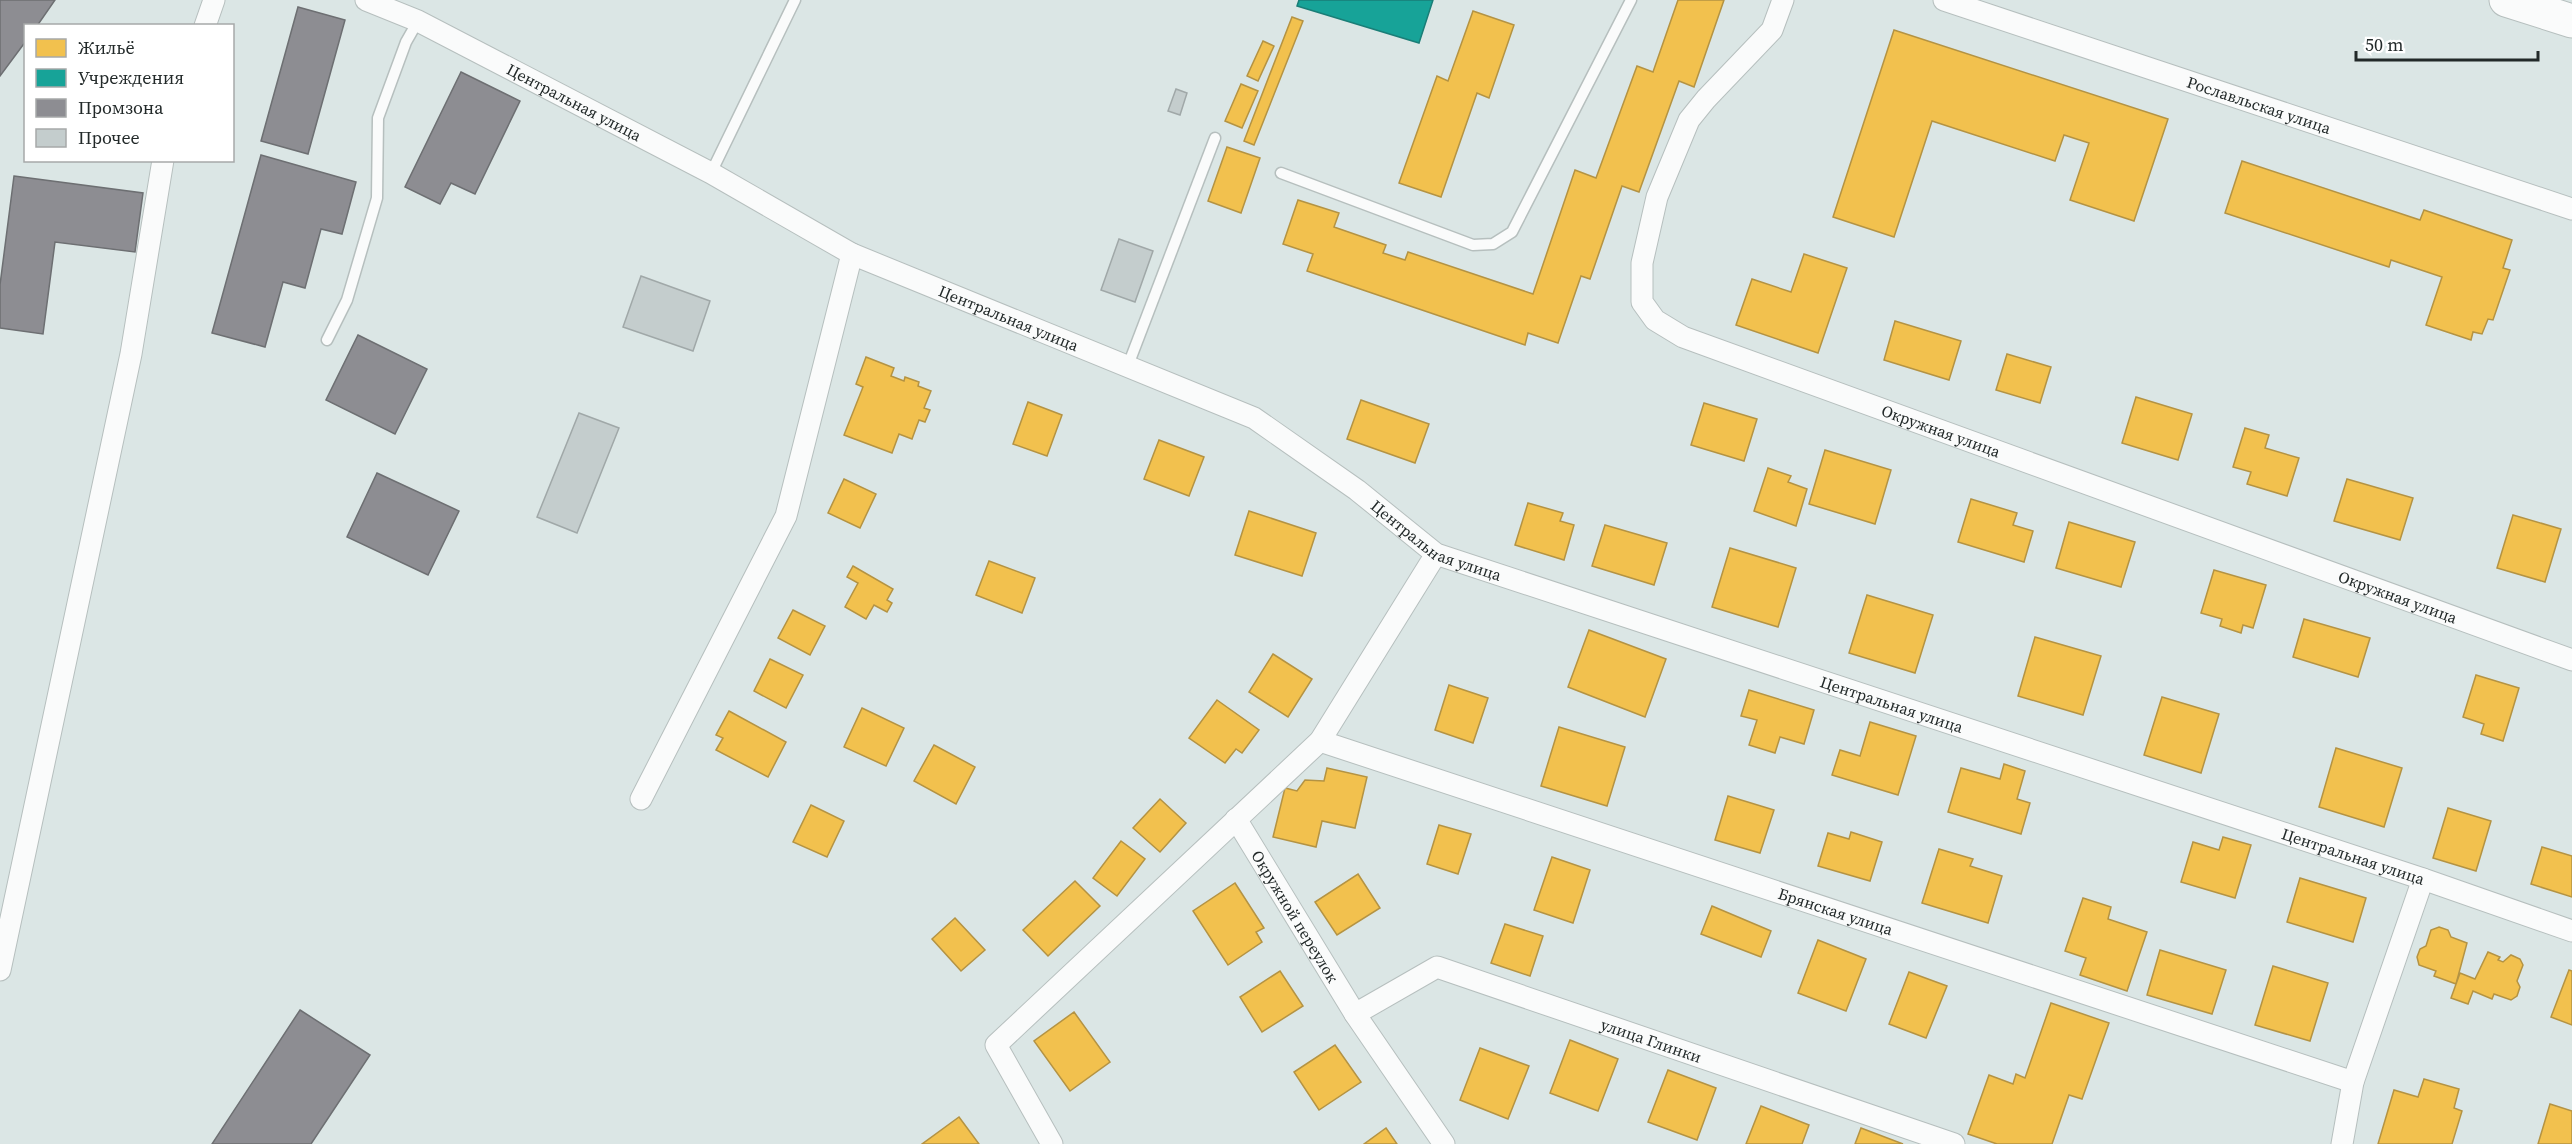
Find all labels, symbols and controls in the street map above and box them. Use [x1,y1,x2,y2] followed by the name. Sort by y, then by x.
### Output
[24,24,234,162] legend
[2356,24,2538,62] scale bar
[2365,32,2403,57] text: 50 m
[78,35,135,60] text: Жильё
[503,58,646,147] street label: Центральная улица
[78,65,184,90] text: Учреждения
[2184,71,2335,139] street label: Рославльская улица
[78,95,164,120] text: Промзона
[78,125,140,150] text: Прочее
[935,280,1083,357] street label: Центральная улица
[1879,399,2004,463] street label: Окружная улица
[1366,495,1505,586] street label: Центральная улица
[2335,565,2461,629] street label: Окружная улица
[1817,670,1967,738] street label: Центральная улица
[2279,822,2428,890] street label: Центральная улица
[1247,846,1344,987] street label: Окружной переулок
[1775,882,1897,941] street label: Брянская улица
[1598,1013,1705,1068] street label: улица Глинки

